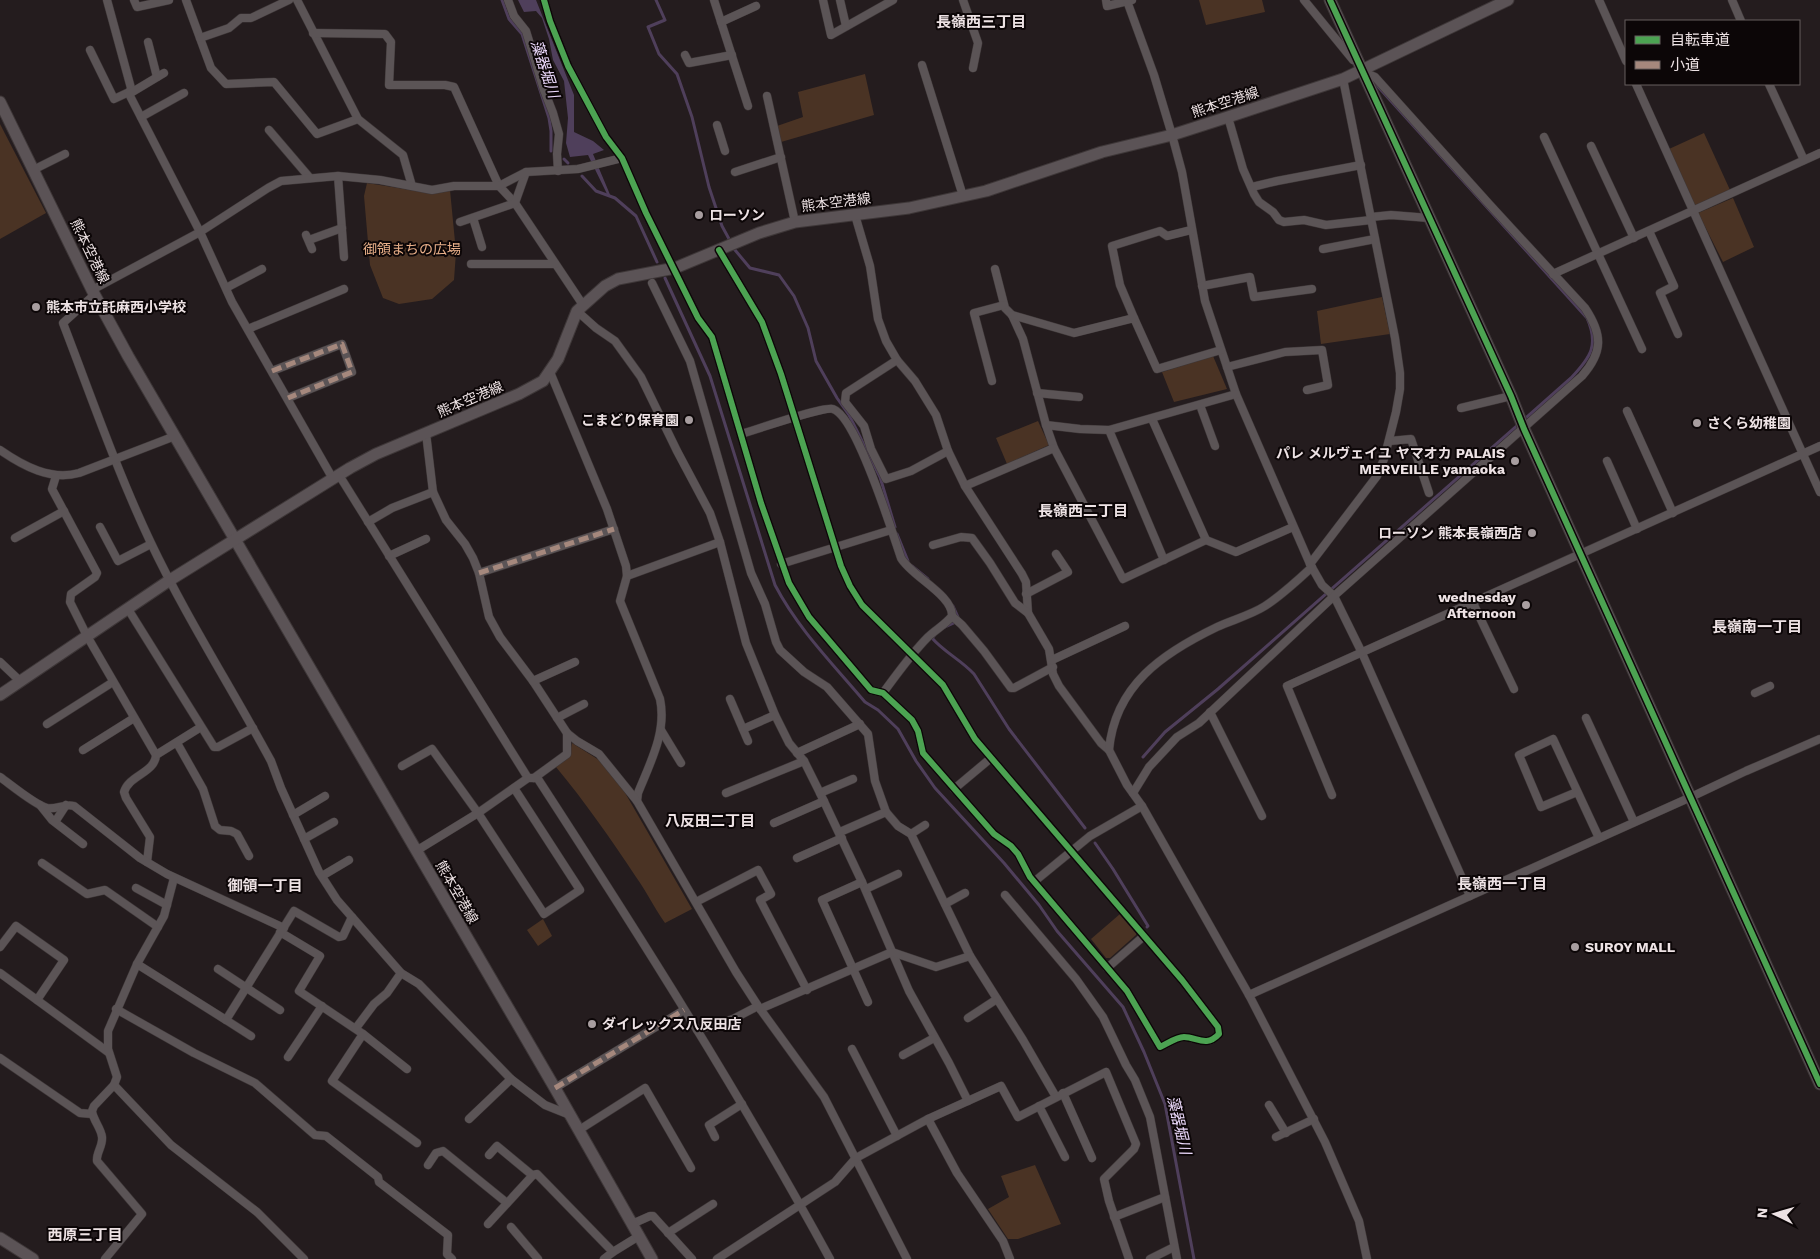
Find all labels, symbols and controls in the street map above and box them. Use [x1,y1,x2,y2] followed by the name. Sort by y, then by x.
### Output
[936,13,1026,31] district label: 長嶺西三丁目
[1625,20,1800,85] legend
[1670,31,1730,49] text: 自転車道
[527,38,563,102] water label: 藻器堀川
[1670,56,1700,74] text: 小道
[1189,84,1261,120] street label: 熊本空港線
[800,190,872,214] street label: 熊本空港線
[709,207,765,223] place label: ローソン
[693,209,705,221] marker: ローソン
[67,216,113,286] street label: 熊本空港線
[363,241,461,257] park label: 御領まちの広場
[46,299,186,315] place label: 熊本市立託麻西小学校
[30,301,42,313] marker: 熊本市立託麻西小学校
[435,378,505,420] street label: 熊本空港線
[581,412,679,428] place label: こまどり保育園
[683,414,695,426] marker: こまどり保育園
[1707,415,1791,431] place label: さくら幼稚園
[1691,417,1703,429] marker: さくら幼稚園
[1276,445,1506,477] place label: パレ メルヴェイユ ヤマオカ PALAIS MERVEILLE yamaoka
[1509,455,1521,467] marker: パレ メルヴェイユ ヤマオカ PALAIS MERVEILLE yamaoka
[1038,502,1128,520] district label: 長嶺西二丁目
[1378,525,1522,541] place label: ローソン 熊本長嶺西店
[1526,527,1538,539] marker: ローソン 熊本長嶺西店
[1438,589,1516,621] place label: wednesday Afternoon
[1520,599,1532,611] marker: wednesday Afternoon
[1712,618,1802,636] district label: 長嶺南一丁目
[665,812,755,830] district label: 八反田二丁目
[433,858,481,926] street label: 熊本空港線
[1457,875,1547,893] district label: 長嶺西一丁目
[227,877,303,895] district label: 御領一丁目
[1585,939,1676,955] place label: SUROY MALL
[1569,941,1581,953] marker: SUROY MALL
[602,1016,742,1032] place label: ダイレックス八反田店
[586,1018,598,1030] marker: ダイレックス八反田店
[1163,1094,1195,1158] water label: 藻器堀川
[1750,1189,1800,1239] north arrow
[1754,1207,1770,1219] text: N
[47,1226,123,1244] district label: 西原三丁目

